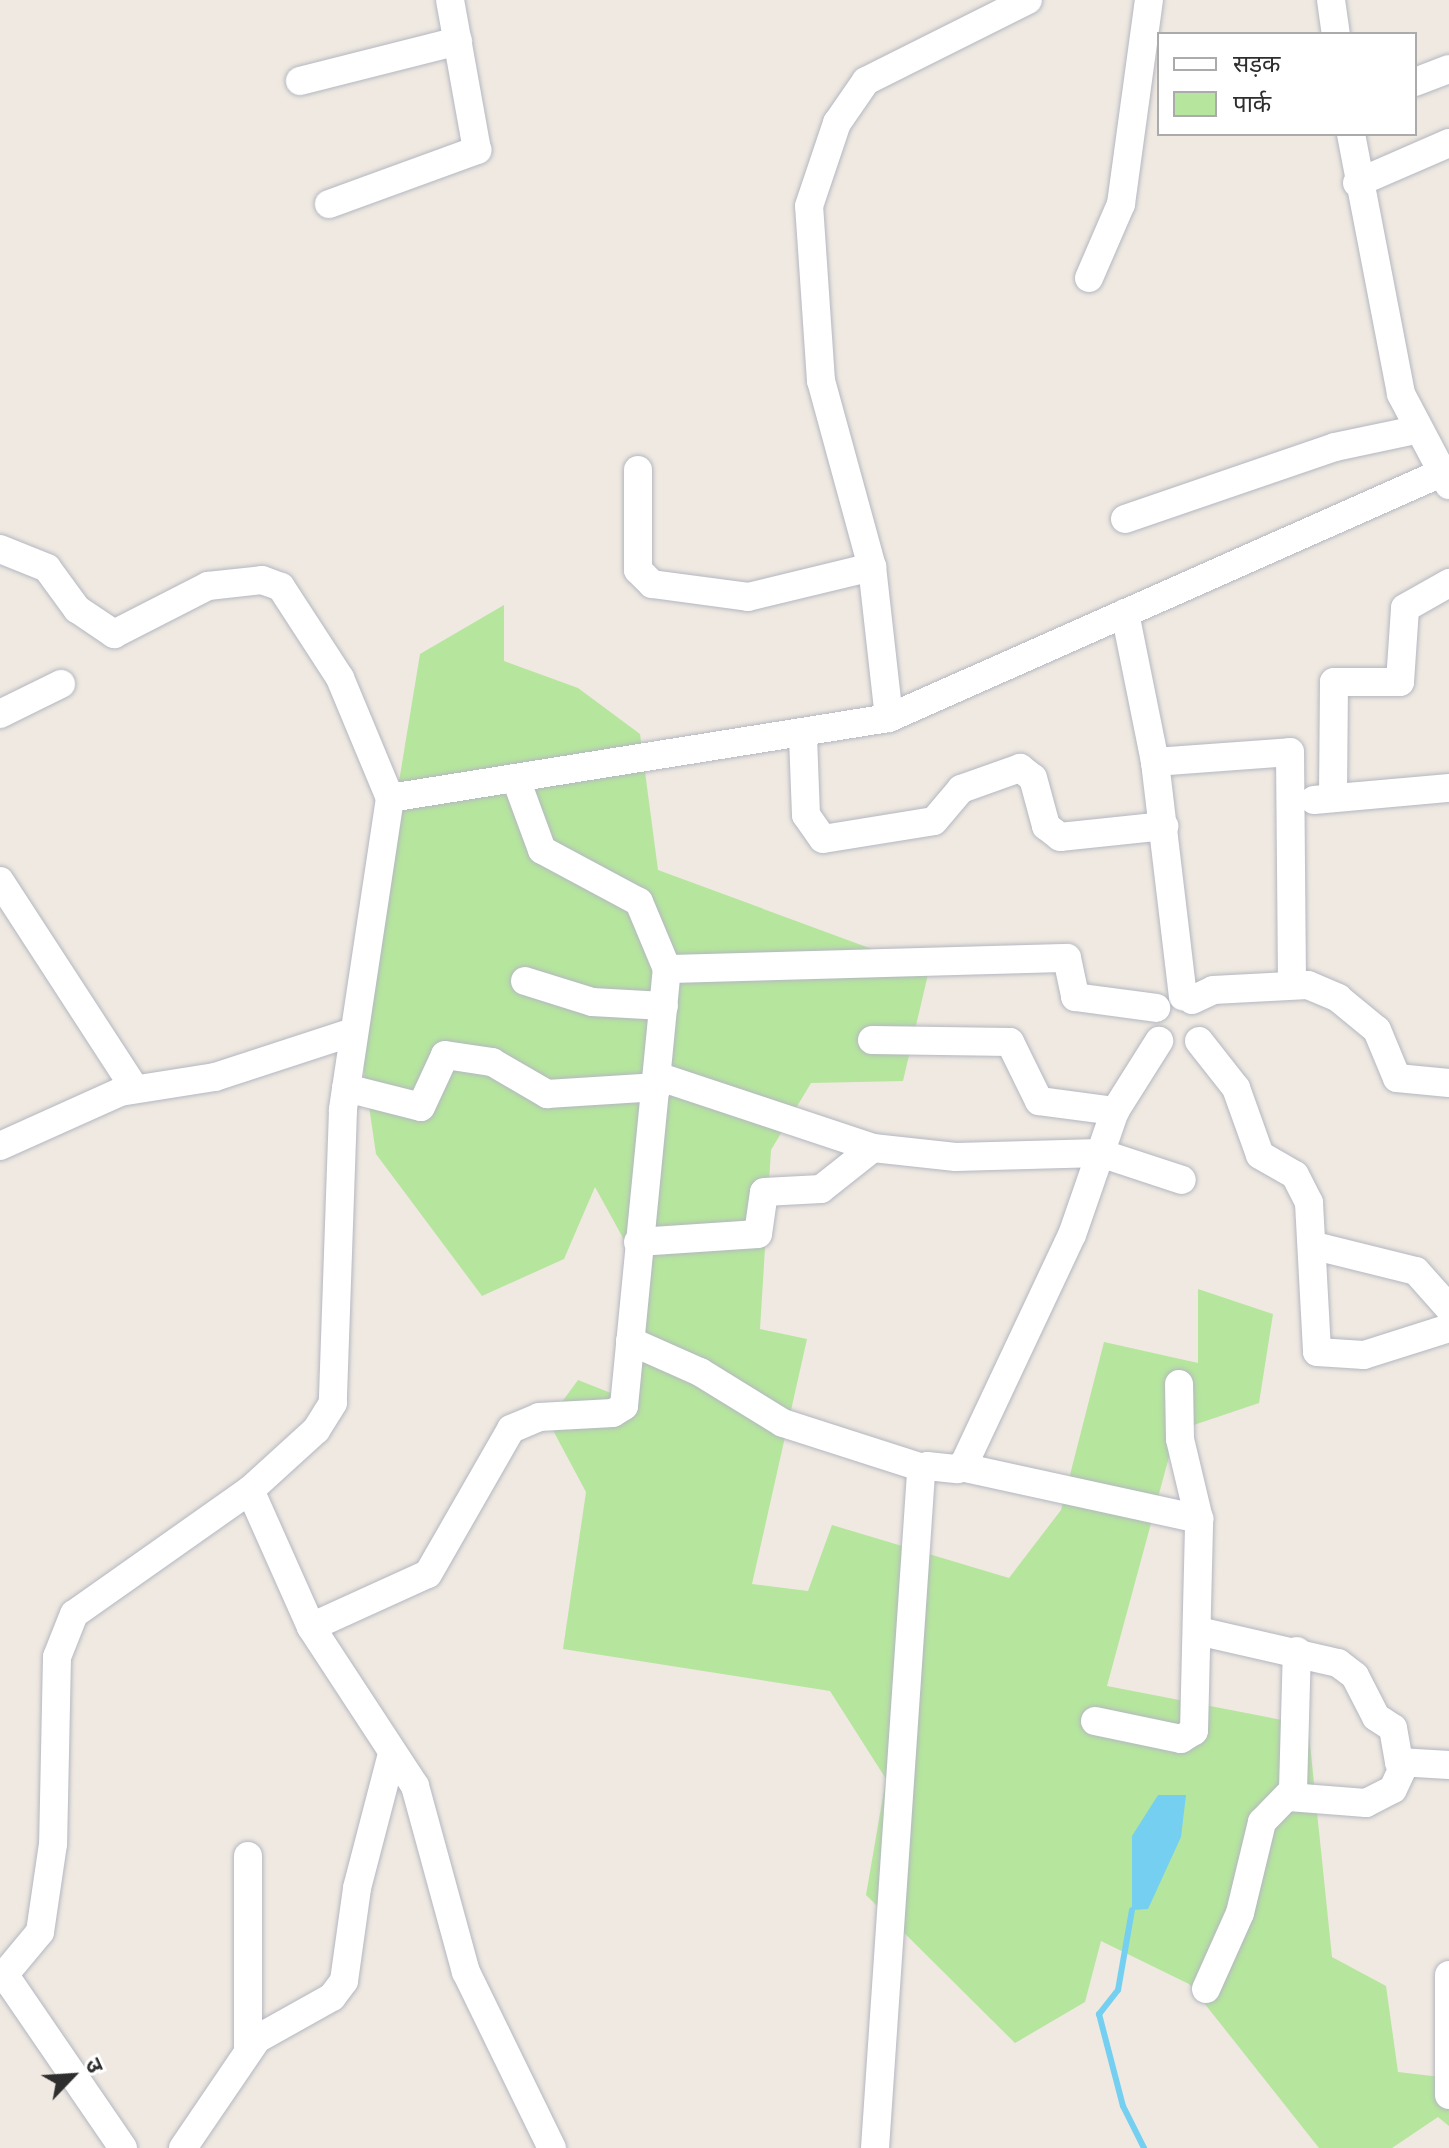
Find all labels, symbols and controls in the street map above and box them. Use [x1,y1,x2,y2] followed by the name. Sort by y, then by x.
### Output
[1157,32,1417,136] legend
[1233,47,1281,82] text: सड़क
[1233,87,1271,122] text: पार्क
[32,2036,112,2116] north arrow
[77,2053,111,2078] text: उ

